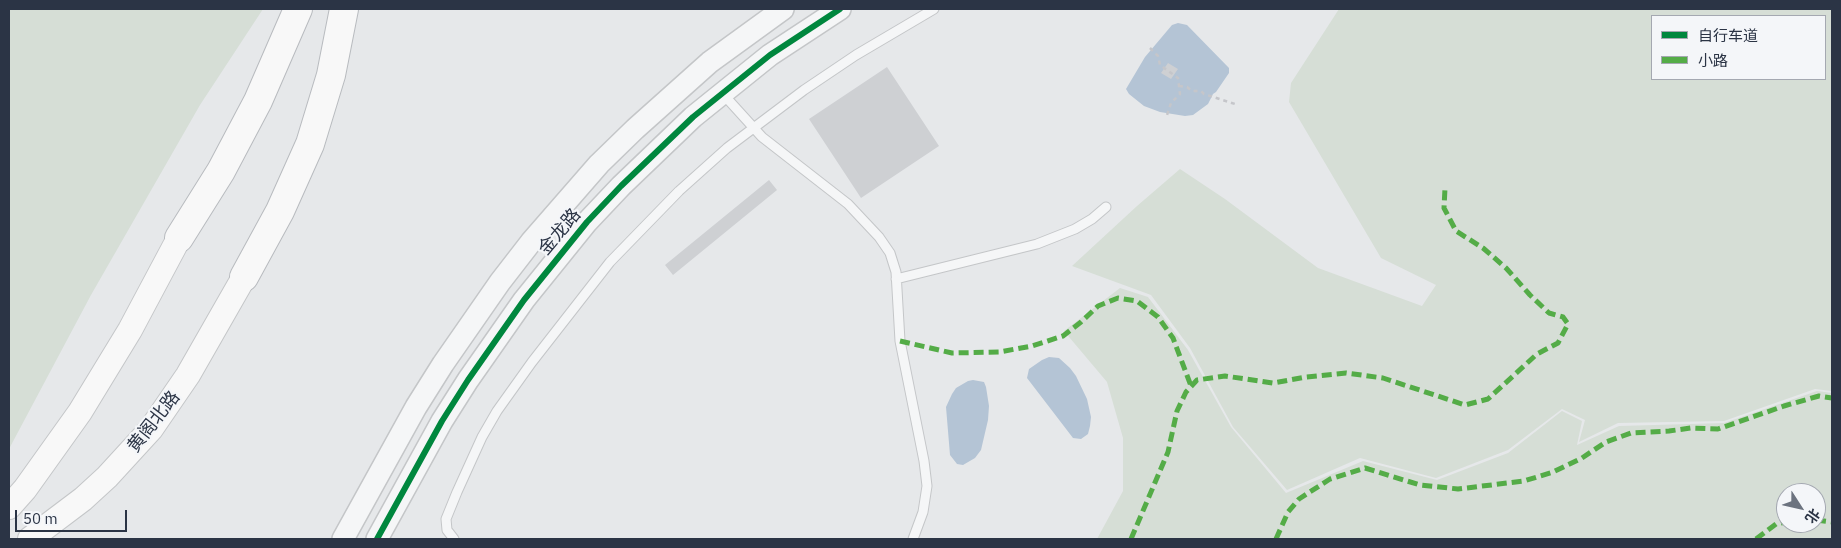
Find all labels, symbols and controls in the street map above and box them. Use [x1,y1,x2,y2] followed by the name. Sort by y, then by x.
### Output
[1651,15,1826,80] legend
[1698,26,1758,45] text: 自行车道
[1698,51,1728,70] text: 小路
[534,204,586,260] street label: 金龙路
[123,387,185,457] street label: 黄阁北路
[1776,483,1826,533] north arrow
[18,500,130,532] scale bar
[1801,505,1824,527] text: 北
[23,509,58,528] text: 50 m

